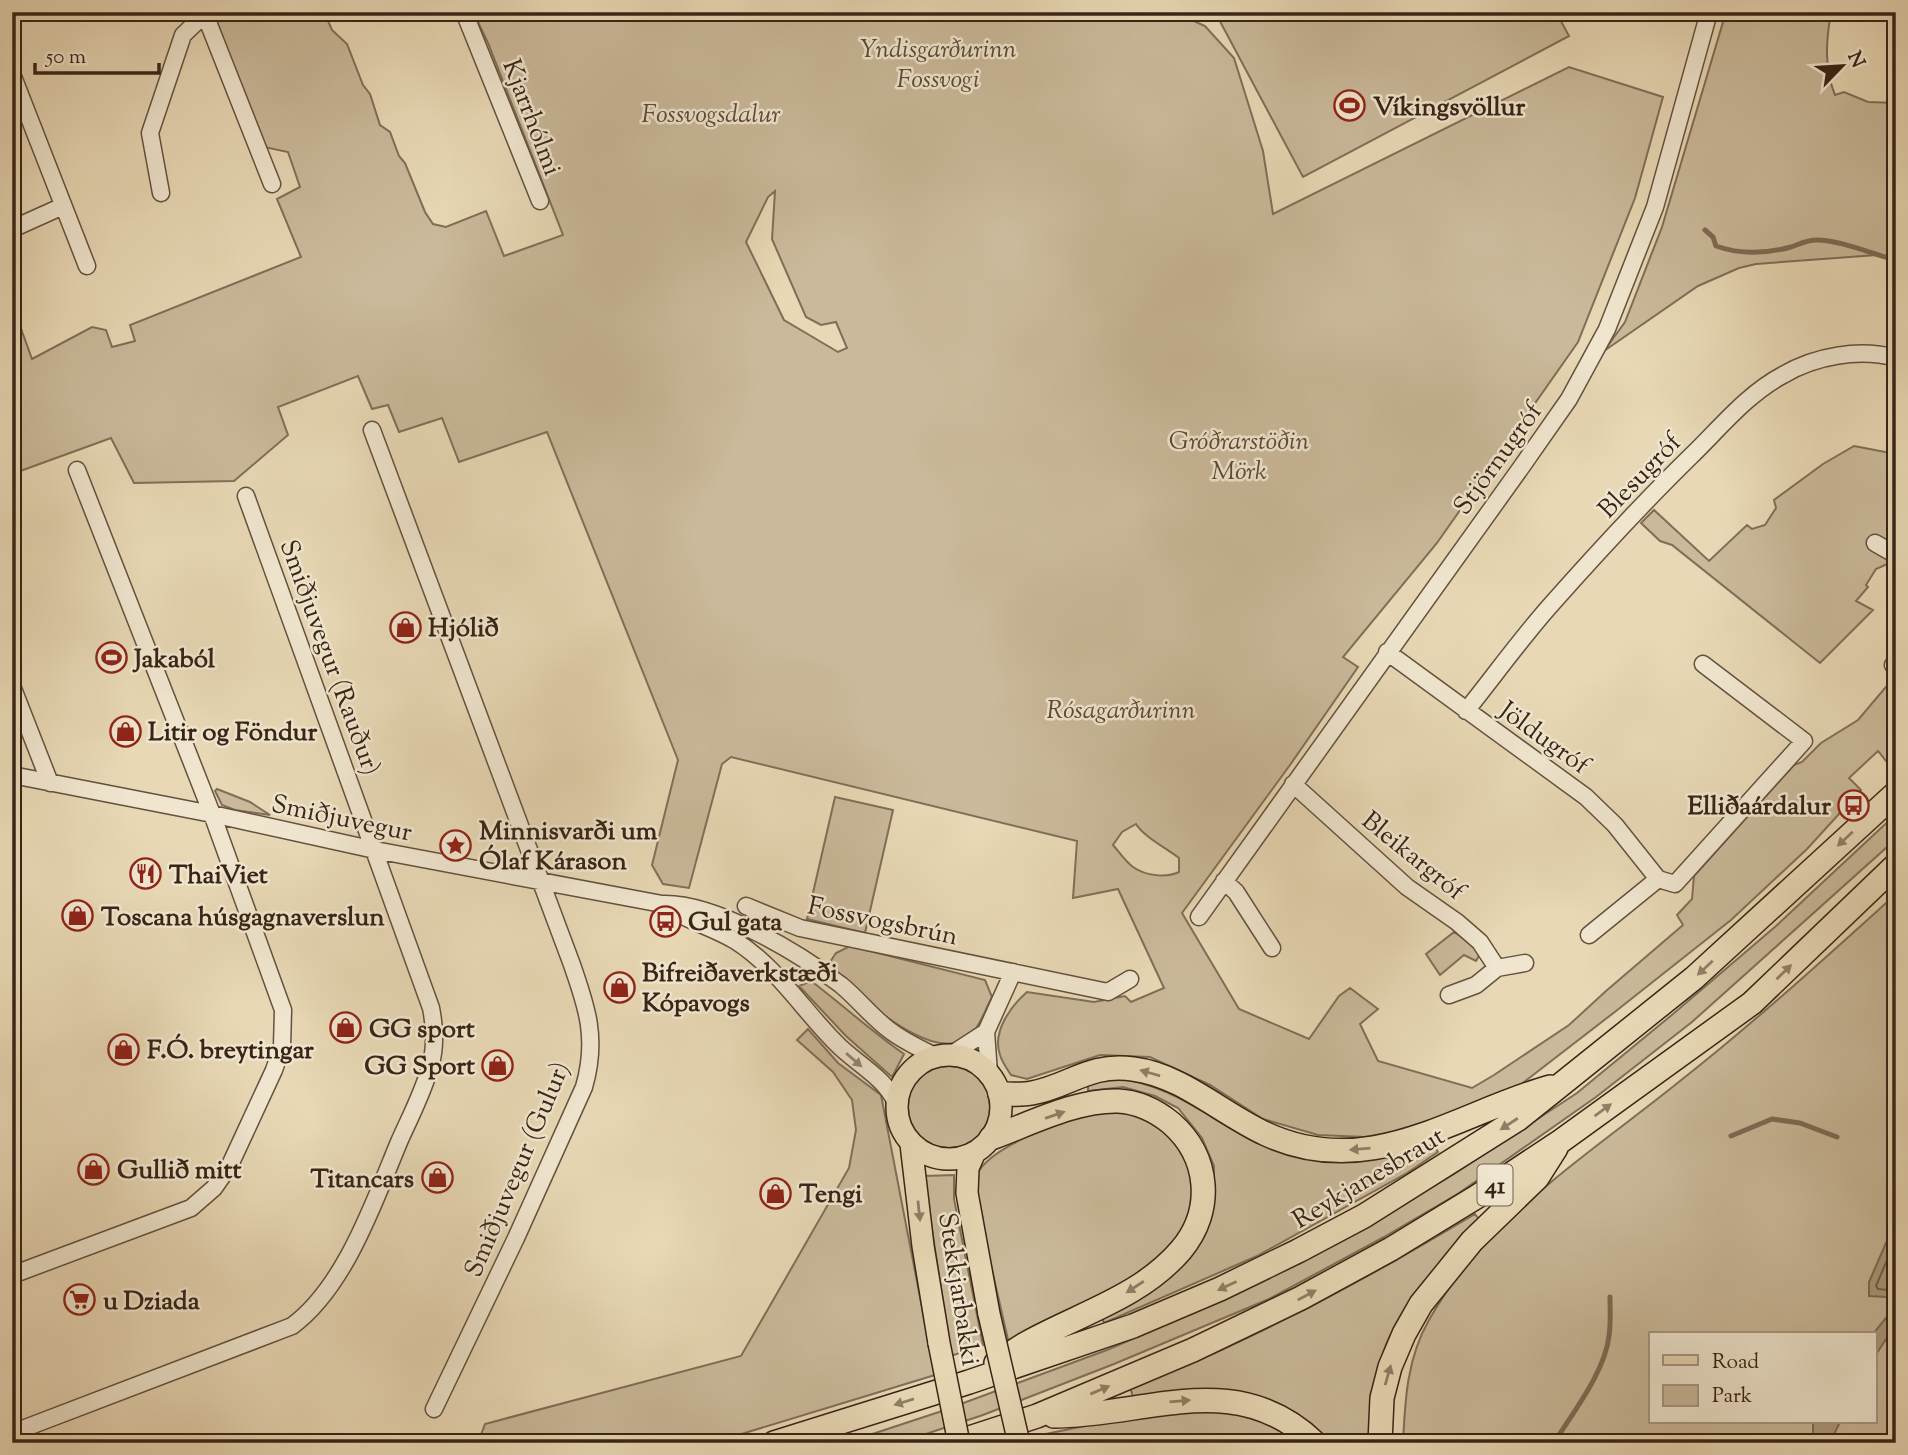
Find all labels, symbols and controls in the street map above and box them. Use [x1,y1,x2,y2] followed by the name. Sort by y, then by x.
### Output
[35,32,159,76] scale bar
[860,32,1017,99] park label: Yndisgarðurinn Fossvogi
[1806,32,1876,102] north arrow
[45,43,86,73] text: 50 m
[1840,47,1871,72] text: N
[492,54,570,181] street label: Kjarrhólmi
[1333,89,1367,123] sports icon: Víkingsvöllur
[1373,90,1526,127] place label: Víkingsvöllur
[641,97,781,134] park label: Fossvogsdalur
[1445,395,1553,523] street label: Stjörnugróf
[1169,424,1309,491] park label: Gróðrarstöðin Mörk
[1591,425,1692,528] street label: Blesugróf
[269,535,389,781] street label: Smiðjuvegur (Rauður)
[388,610,422,644] shop icon: Hjólið
[428,611,499,648] place label: Hjólið
[94,641,128,675] sports icon: Jakaból
[132,642,216,679] place label: Jakaból
[1489,692,1597,785] street label: Jöldugróf
[1047,693,1196,730] park label: Rósagarðurinn
[108,714,142,748] shop icon: Litir og Föndur
[148,715,318,752] place label: Litir og Föndur
[268,786,416,852] street label: Smiðjuvegur
[1837,788,1871,822] bus stop icon: Elliðaárdalur
[1688,789,1831,826] place label: Elliðaárdalur
[1353,804,1473,911] street label: Bleikargróf
[479,814,658,881] place label: Minnisvarði um Ólaf Kárason
[439,828,473,862] place icon: Minnisvarði um Ólaf Kárason
[1836,831,1854,847] one-way arrow
[129,857,163,891] restaurant icon: ThaiViet
[169,858,268,895] place label: ThaiViet
[804,888,961,956] street label: Fossvogsbrún
[61,899,95,933] shop icon: Toscana húsgagnaverslun
[101,900,385,937] place label: Toscana húsgagnaverslun
[648,904,682,938] bus stop icon: Gul gata
[688,905,782,942] place label: Gul gata
[642,956,839,1023] place label: Bifreiðaverkstæði Kópavogs
[1697,959,1714,975] one-way arrow
[1775,965,1792,981] one-way arrow
[602,970,636,1004] shop icon: Bifreiðaverkstæði Kópavogs
[329,1011,363,1045] shop icon: GG sport
[369,1012,475,1049] place label: GG sport
[107,1032,141,1066] shop icon: F.Ó. breytingar
[147,1033,314,1070] place label: F.Ó. breytingar
[481,1048,515,1082] shop icon: GG Sport
[364,1049,475,1086] place label: GG Sport
[845,1052,863,1068] one-way arrow
[456,1057,580,1283] street label: Smiðjuvegur (Gulur)
[1139,1067,1161,1078] one-way arrow
[1594,1103,1613,1117] one-way arrow
[1045,1109,1066,1120] one-way arrow
[1500,1117,1518,1131] one-way arrow
[1286,1119,1453,1239] street label: Reykjanesbraut
[1349,1144,1371,1155] one-way arrow
[77,1152,111,1186] shop icon: Gullið mitt
[117,1153,241,1190] place label: Gullið mitt
[420,1161,454,1195] shop icon: Titancars
[310,1162,414,1199] place label: Titancars
[1478,1164,1512,1205] road number: 41
[759,1176,793,1210] shop icon: Tengi
[799,1177,863,1214] place label: Tengi
[914,1201,925,1223] one-way arrow
[927,1210,988,1369] street label: Stekkjarbakki
[1126,1280,1145,1293] one-way arrow
[1217,1280,1237,1291] one-way arrow
[63,1283,97,1317] supermarket icon: u Dziada
[103,1284,200,1321] place label: u Dziada
[1297,1289,1316,1301] one-way arrow
[1649,1332,1876,1424] legend
[1712,1348,1759,1378] text: Road
[1384,1365,1394,1386] one-way arrow
[1712,1382,1753,1412] text: Park
[1090,1384,1111,1395] one-way arrow
[1169,1395,1191,1406] one-way arrow
[893,1397,914,1408] one-way arrow

